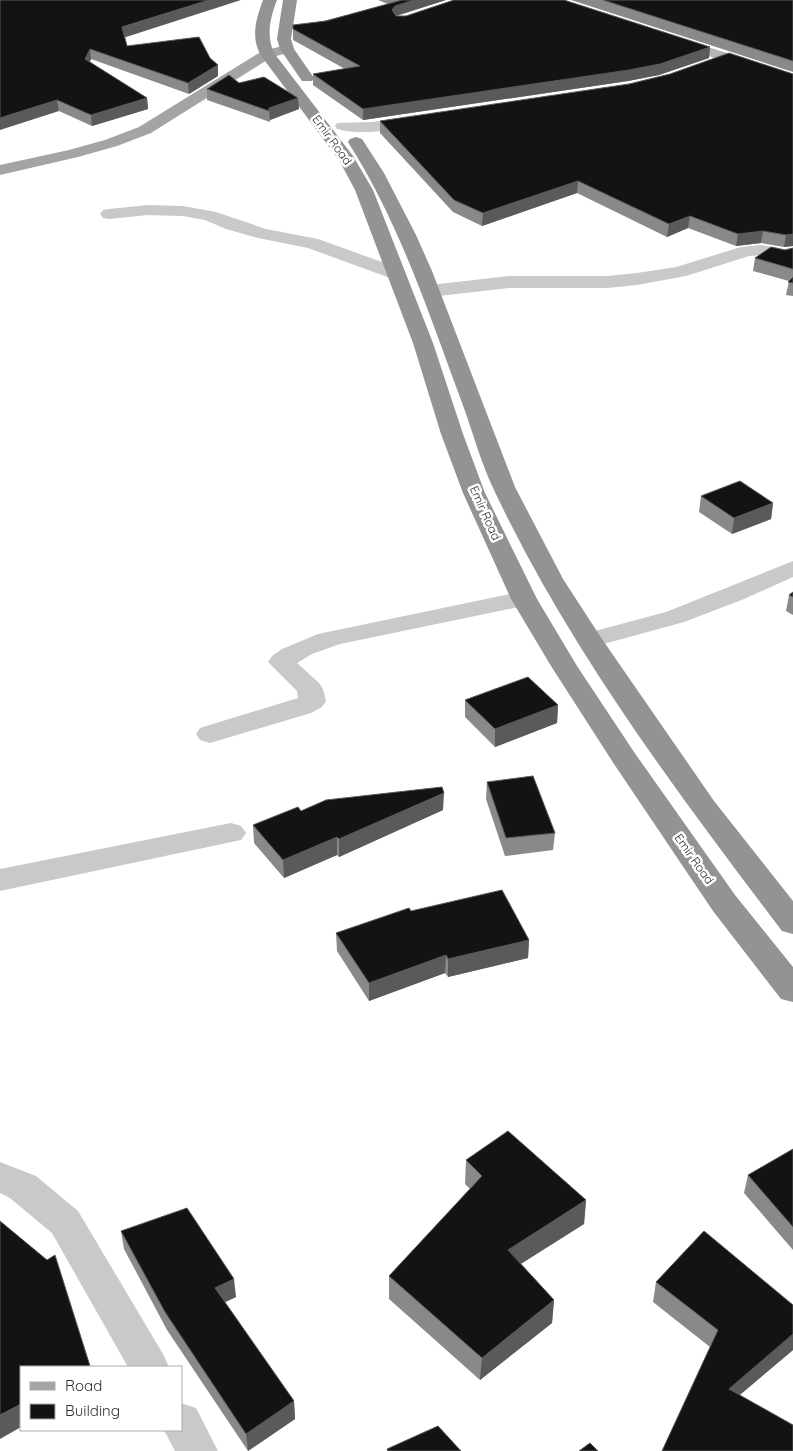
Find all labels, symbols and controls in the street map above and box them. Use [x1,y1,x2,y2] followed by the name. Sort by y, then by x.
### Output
[309,112,356,168] street label: Emir Road
[467,483,504,542] street label: Emir Road
[672,831,717,887] street label: Emir Road
[20,1366,182,1431] legend
[65,1376,102,1395] text: Road
[65,1401,120,1420] text: Building

